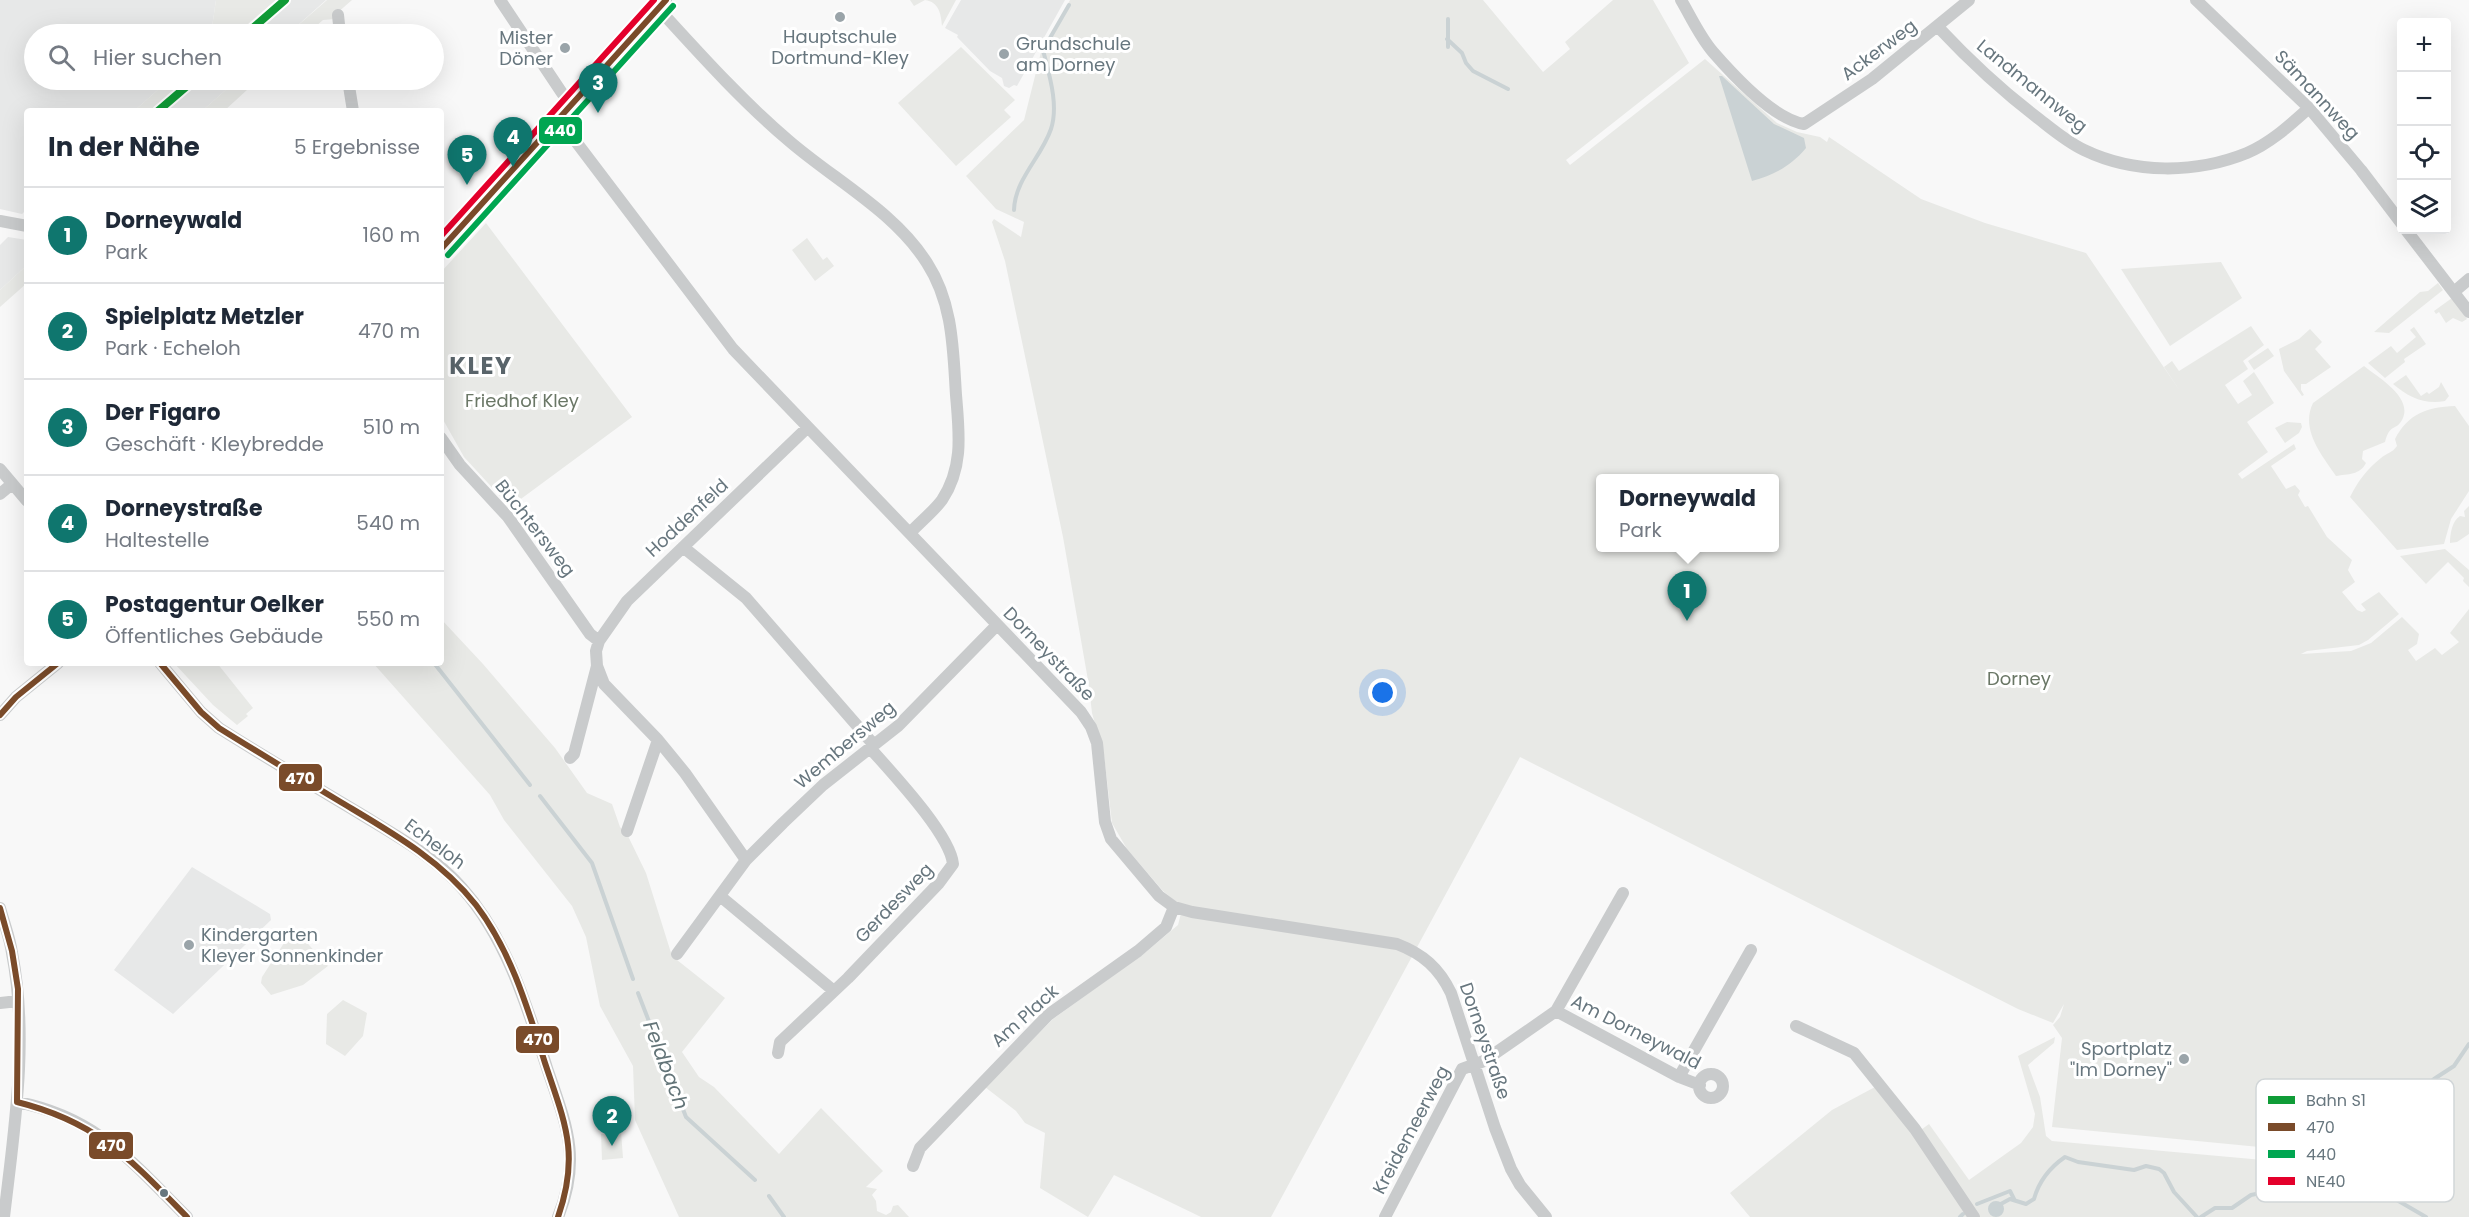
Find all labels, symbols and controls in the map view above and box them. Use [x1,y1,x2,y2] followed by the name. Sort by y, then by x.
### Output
[833,10,847,24] marker: Hauptschule Dortmund-Kley
[1836,13,1921,86] street label: Ackerweg
[2397,18,2451,234] map controls
[2397,18,2451,72] button: +
[24,24,444,90] search box
[771,24,909,70] place label: Hauptschule Dortmund-Kley
[499,25,553,71] place label: Mister Döner
[1016,31,1131,77] place label: Grundschule am Dorney
[1972,33,2093,138] street label: Landmannweg
[45,41,78,74] icon: search
[558,41,572,55] marker: Mister Döner
[93,42,222,73] text: Hier suchen
[2269,44,2366,145] street label: Sämannweg
[997,47,1011,61] marker: Grundschule am Dorney
[578,63,618,113] pin: 3
[2397,72,2451,126] button: −
[538,116,583,145] line badge: 440
[494,118,532,167] pin: 4
[544,119,576,142] text: 440
[2397,126,2451,180] button: locate
[48,129,200,165] text: In der Nähe
[294,133,420,161] text: 5 Ergebnisse
[448,136,486,185] pin: 5
[2397,180,2451,234] button: layers
[105,205,242,236] text: Dorneywald
[64,221,71,249] text: 1
[362,221,420,249] text: 160 m
[105,238,148,266] text: Park
[105,301,304,332] text: Spielplatz Metzler
[62,317,73,345] text: 2
[358,317,420,345] text: 470 m
[105,334,241,362] text: Park · Echeloh
[449,349,513,382] district label: KLEY
[465,388,579,413] park label: Friedhof Kley
[105,397,220,428] text: Der Figaro
[61,413,74,441] text: 3
[363,413,420,441] text: 510 m
[105,430,324,458] text: Geschäft · Kleybredde
[640,473,733,562] street label: Hoddenfeld
[490,474,581,581] street label: Büchtersweg
[1596,474,1779,552] popup
[1619,483,1756,514] text: Dorneywald
[105,493,263,524] text: Dorneystraße
[61,509,74,537] text: 4
[356,509,420,537] text: 540 m
[1619,516,1662,544] text: Park
[105,526,209,554] text: Haltestelle
[1668,572,1706,621] pin: 1
[105,589,324,620] text: Postagentur Oelker
[998,601,1101,706] street label: Dorneystraße
[61,605,74,633] text: 5
[356,605,420,633] text: 550 m
[105,622,323,650] text: Öffentliches Gebäude
[1987,666,2051,691] park label: Dorney
[1368,678,1397,707] your location
[789,695,901,794] street label: Wembersweg
[278,763,323,792] line badge: 470
[285,767,315,790] text: 470
[400,812,471,875] street label: Echeloh
[849,857,938,948] street label: Gerdesweg
[201,922,384,968] place label: Kindergarten Kleyer Sonnenkinder
[182,938,196,952] marker: Kindergarten Kleyer Sonnenkinder
[986,978,1064,1053] street label: Am Plack
[1454,979,1517,1103] street label: Dorneystraße
[1567,988,1706,1075] street label: Am Dorneywald
[636,1017,696,1113] water label: Feldbach
[515,1025,560,1054] line badge: 470
[523,1028,553,1051] text: 470
[2070,1036,2172,1082] place label: Sportplatz "Im Dorney"
[2177,1052,2191,1066] marker: Sportplatz "Im Dorney"
[1366,1061,1455,1198] street label: Kreidemeerweg
[2256,1079,2454,1202] legend
[2306,1089,2366,1112] text: Bahn S1
[592,1096,632,1146] pin: 2
[2306,1116,2335,1139] text: 470
[88,1131,134,1160] line badge: 470
[96,1134,126,1157] text: 470
[2306,1143,2336,1166] text: 440
[2306,1170,2346,1193] text: NE40
[158,1187,170,1199] unlabelled marker

